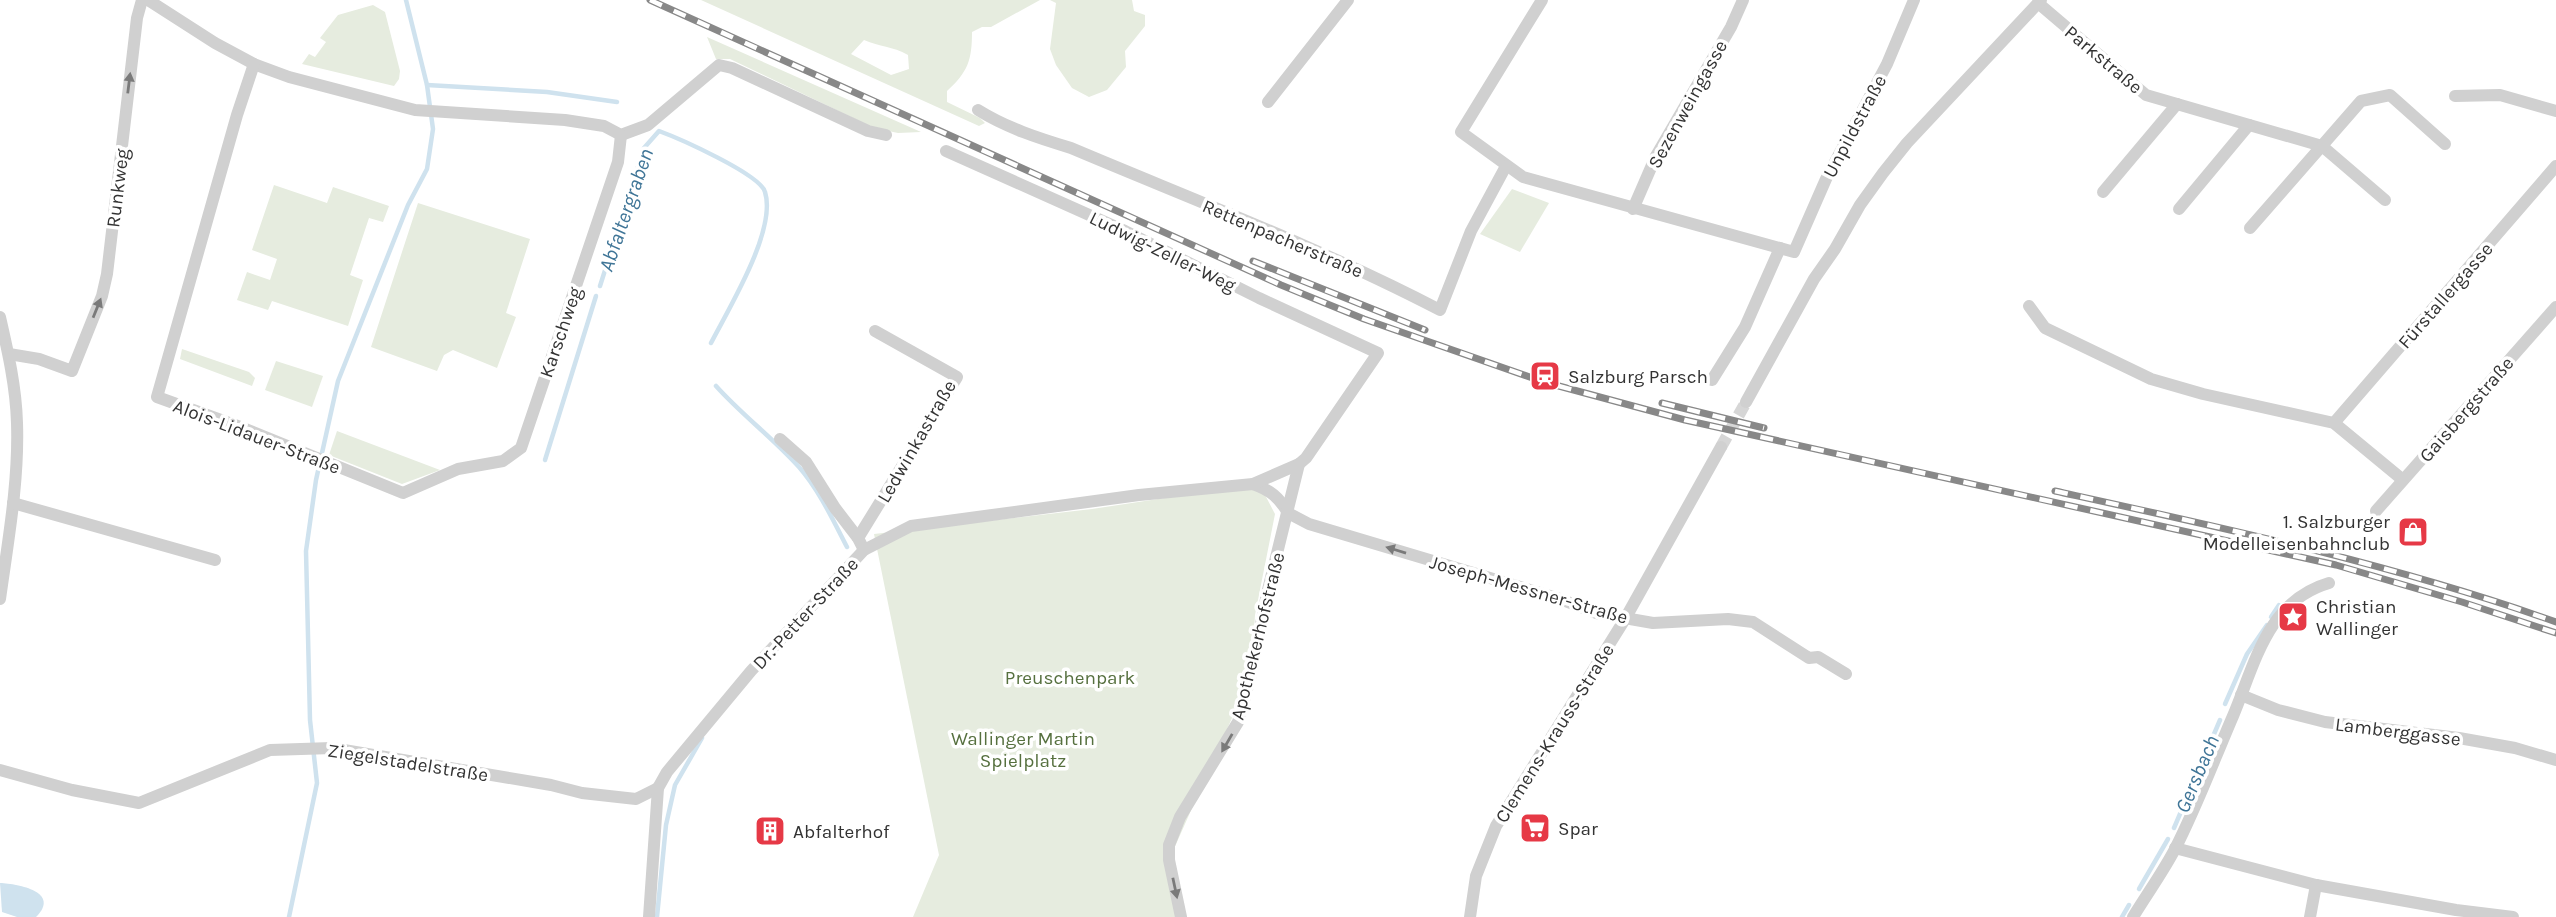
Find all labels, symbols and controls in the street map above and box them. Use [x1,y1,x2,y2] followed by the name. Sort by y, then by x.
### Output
[2060,21,2147,99] street label: Parkstraße
[1644,37,1732,172] street label: Sezenweingasse
[1819,71,1891,182] street label: Unpildstraße
[124,72,135,94] one-way arrow
[594,145,658,275] water label: Abfaltergraben
[102,147,134,229] street label: Runkweg
[1199,195,1366,283] street label: Rettenpacherstraße
[1086,207,1240,297] street label: Ludwig-Zeller-Weg
[2394,238,2498,353] street label: Fürstallergasse
[535,284,587,381] street label: Karschweg
[92,298,103,319] one-way arrow
[2415,352,2519,467] street label: Gaisbergstraße
[1528,359,1562,393] station icon: Salzburg Parsch
[1568,366,1708,388] place label: Salzburg Parsch
[873,376,961,507] street label: Ledwinkastraße
[170,395,343,479] street label: Alois-Lidauer-Straße
[2203,511,2390,555] place label: 1. Salzburger Modelleisenbahnclub
[2396,515,2430,549] shop icon: 1. Salzburger Modelleisenbahnclub
[1385,545,1406,555] one-way arrow
[1227,550,1289,722] street label: Apothekerhofstraße
[1427,551,1630,629] street label: Joseph-Messner-Straße
[748,553,863,674] street label: Dr.-Petter-Straße
[2316,596,2398,640] place label: Christian Wallinger
[2276,600,2310,634] place icon: Christian Wallinger
[1491,640,1619,827] street label: Clemens-Krauss-Straße
[1005,667,1135,689] park label: Preuschenpark
[2334,713,2462,751] street label: Lamberggasse
[951,728,1095,772] park label: Wallinger Martin Spielplatz
[2170,732,2224,816] water label: Gersbach
[1220,734,1233,753] one-way arrow
[326,739,490,787] street label: Ziegelstadelstraße
[1518,811,1552,845] supermarket icon: Spar
[753,814,787,848] building icon: Abfalterhof
[1558,818,1598,840] place label: Spar
[793,821,890,843] place label: Abfalterhof
[1170,877,1181,899] one-way arrow

